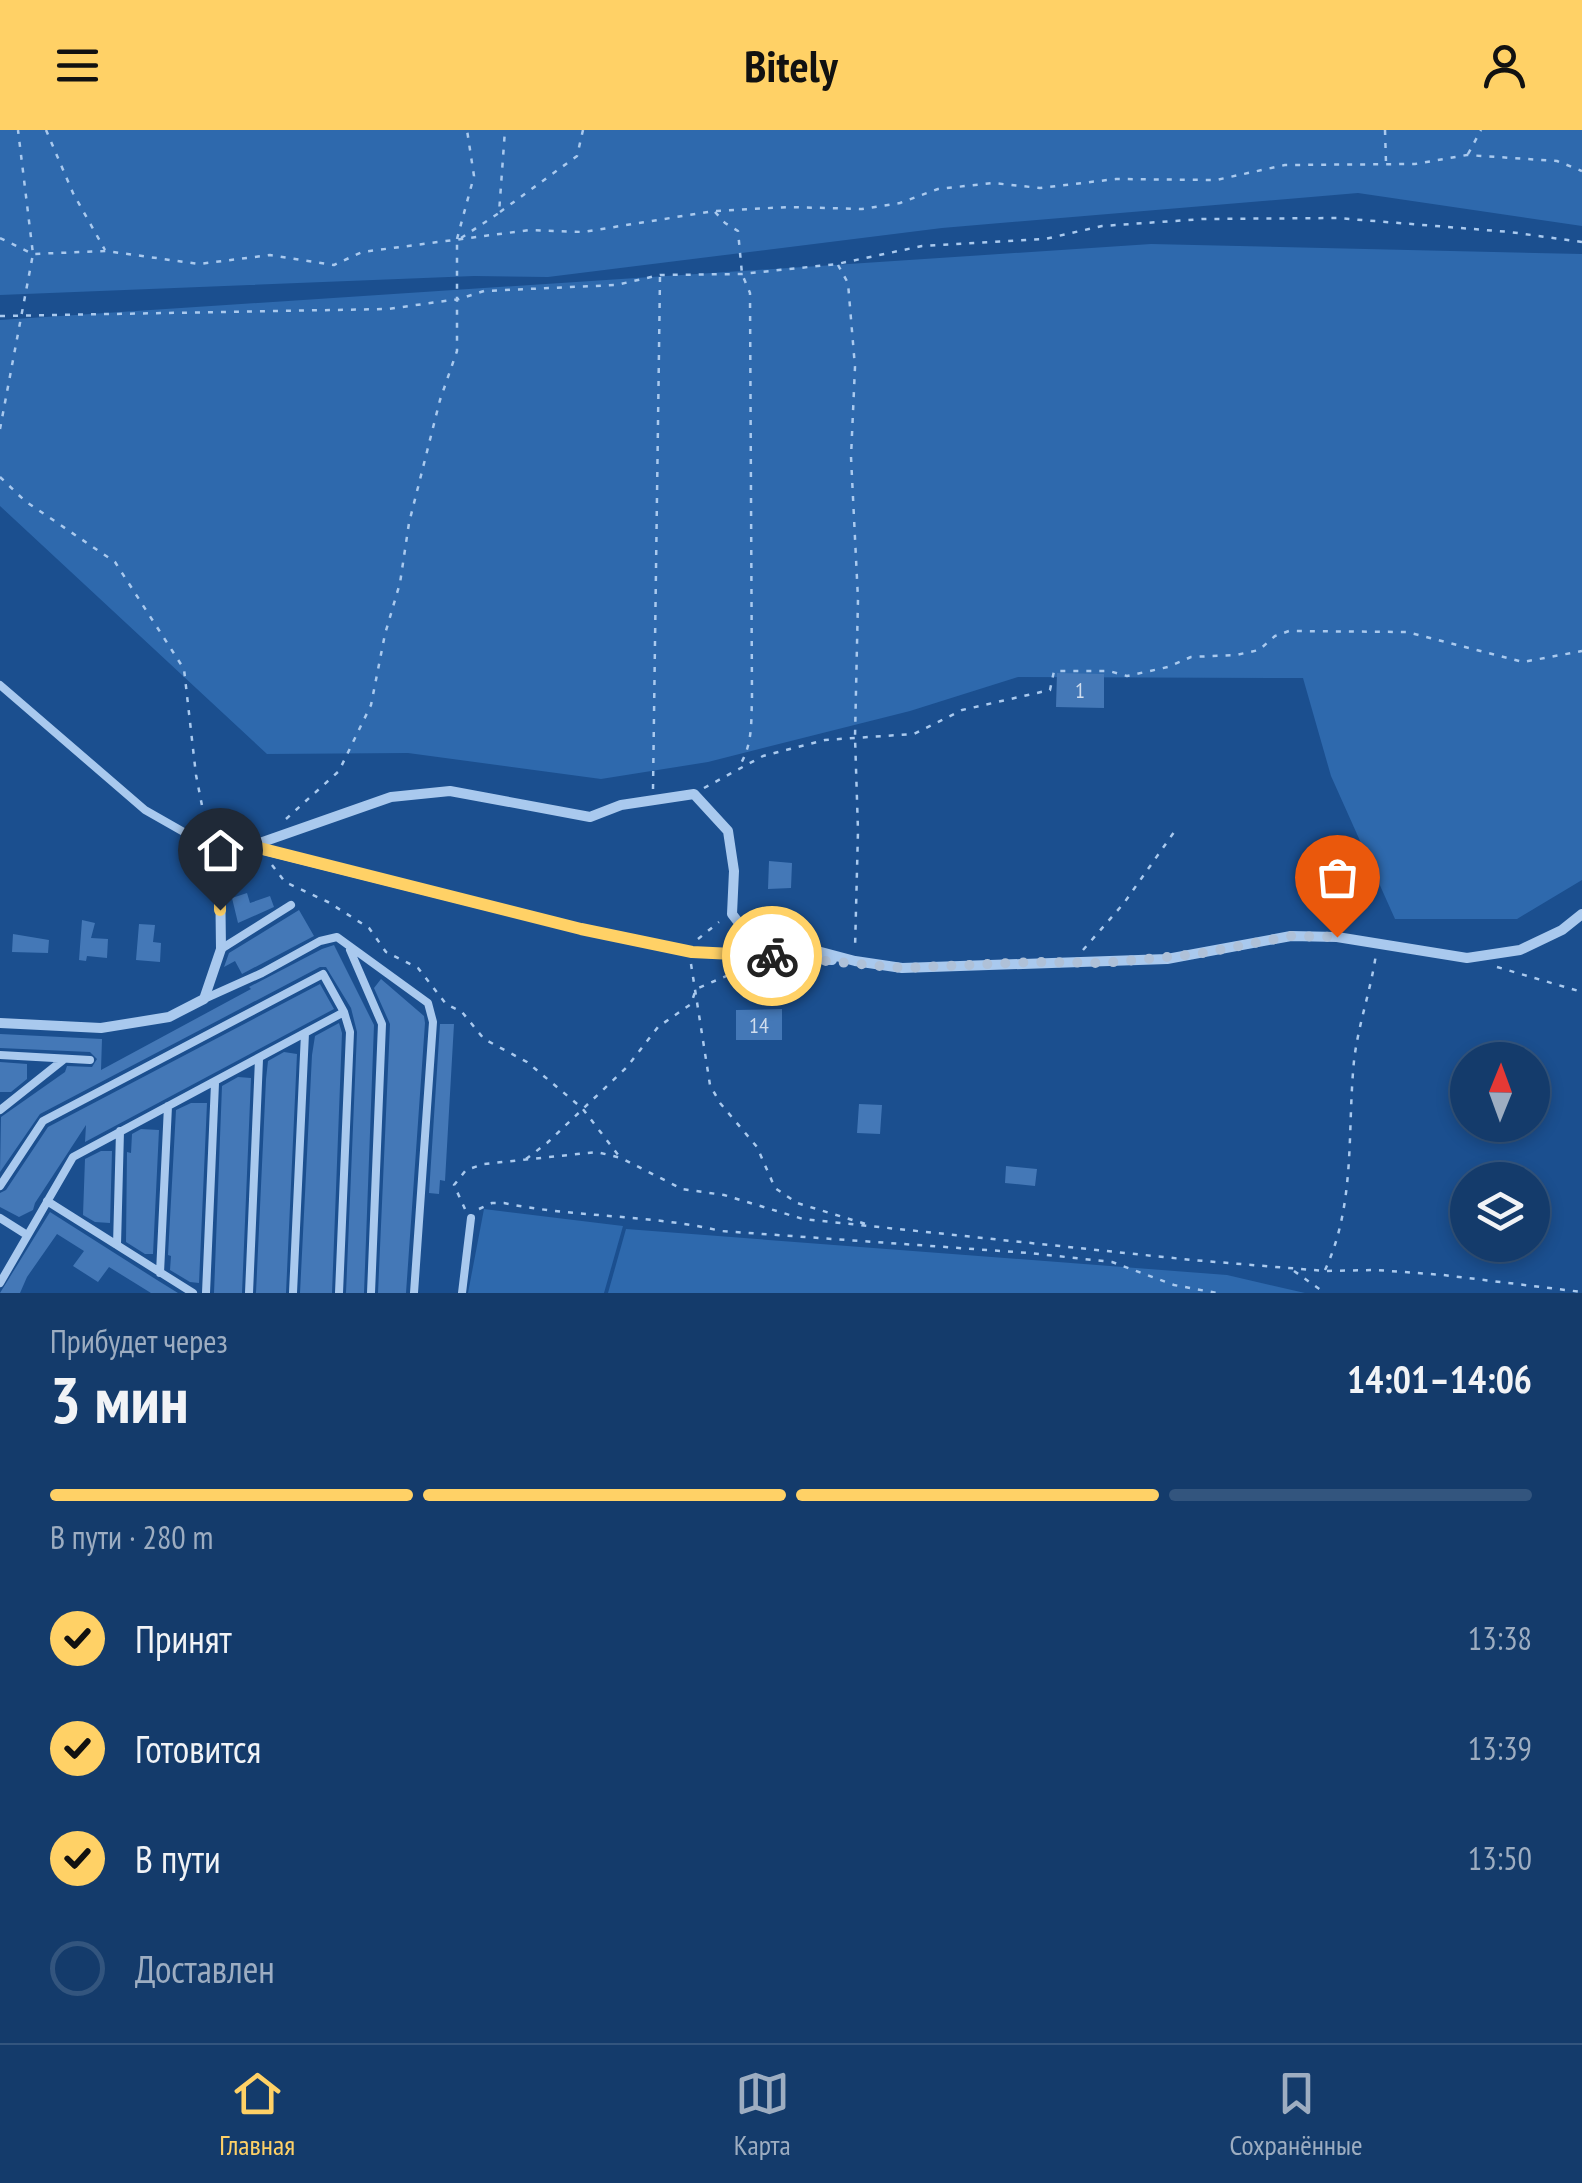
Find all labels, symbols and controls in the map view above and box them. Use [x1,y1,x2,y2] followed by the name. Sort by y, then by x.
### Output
[744,36,838,94] text: Bitely
[50,38,105,93] icon: menu
[1477,38,1532,93] icon: person
[1075,676,1085,704] house number: 1
[178,808,263,911] pin
[193,823,248,878] icon: home
[1295,835,1380,938] pin
[1310,850,1365,905] icon: bag
[722,906,822,1006] courier
[745,929,800,984] icon: bike
[749,1011,769,1039] house number: 14
[1450,1042,1550,1142] north arrow
[1450,1042,1550,1262] map controls
[1450,1162,1550,1262] button: layers
[50,1320,228,1362] text: Прибудет через
[1347,1354,1532,1403] text: 14:01–14:06
[50,1357,189,1441] text: 3 мин
[50,1516,213,1558] text: В пути · 280 m
[50,1611,105,1666] icon: check
[135,1614,232,1663] text: Принят
[1468,1617,1532,1659] text: 13:38
[50,1721,105,1776] icon: check
[135,1724,261,1773] text: Готовится
[1468,1727,1532,1769] text: 13:39
[50,1831,105,1886] icon: check
[135,1834,221,1883] text: В пути
[1468,1837,1532,1879] text: 13:50
[135,1944,275,1993] text: Доставлен
[219,2066,295,2163] tab: Главная
[734,2066,791,2163] tab: Карта
[1229,2066,1363,2163] tab: Сохранённые

